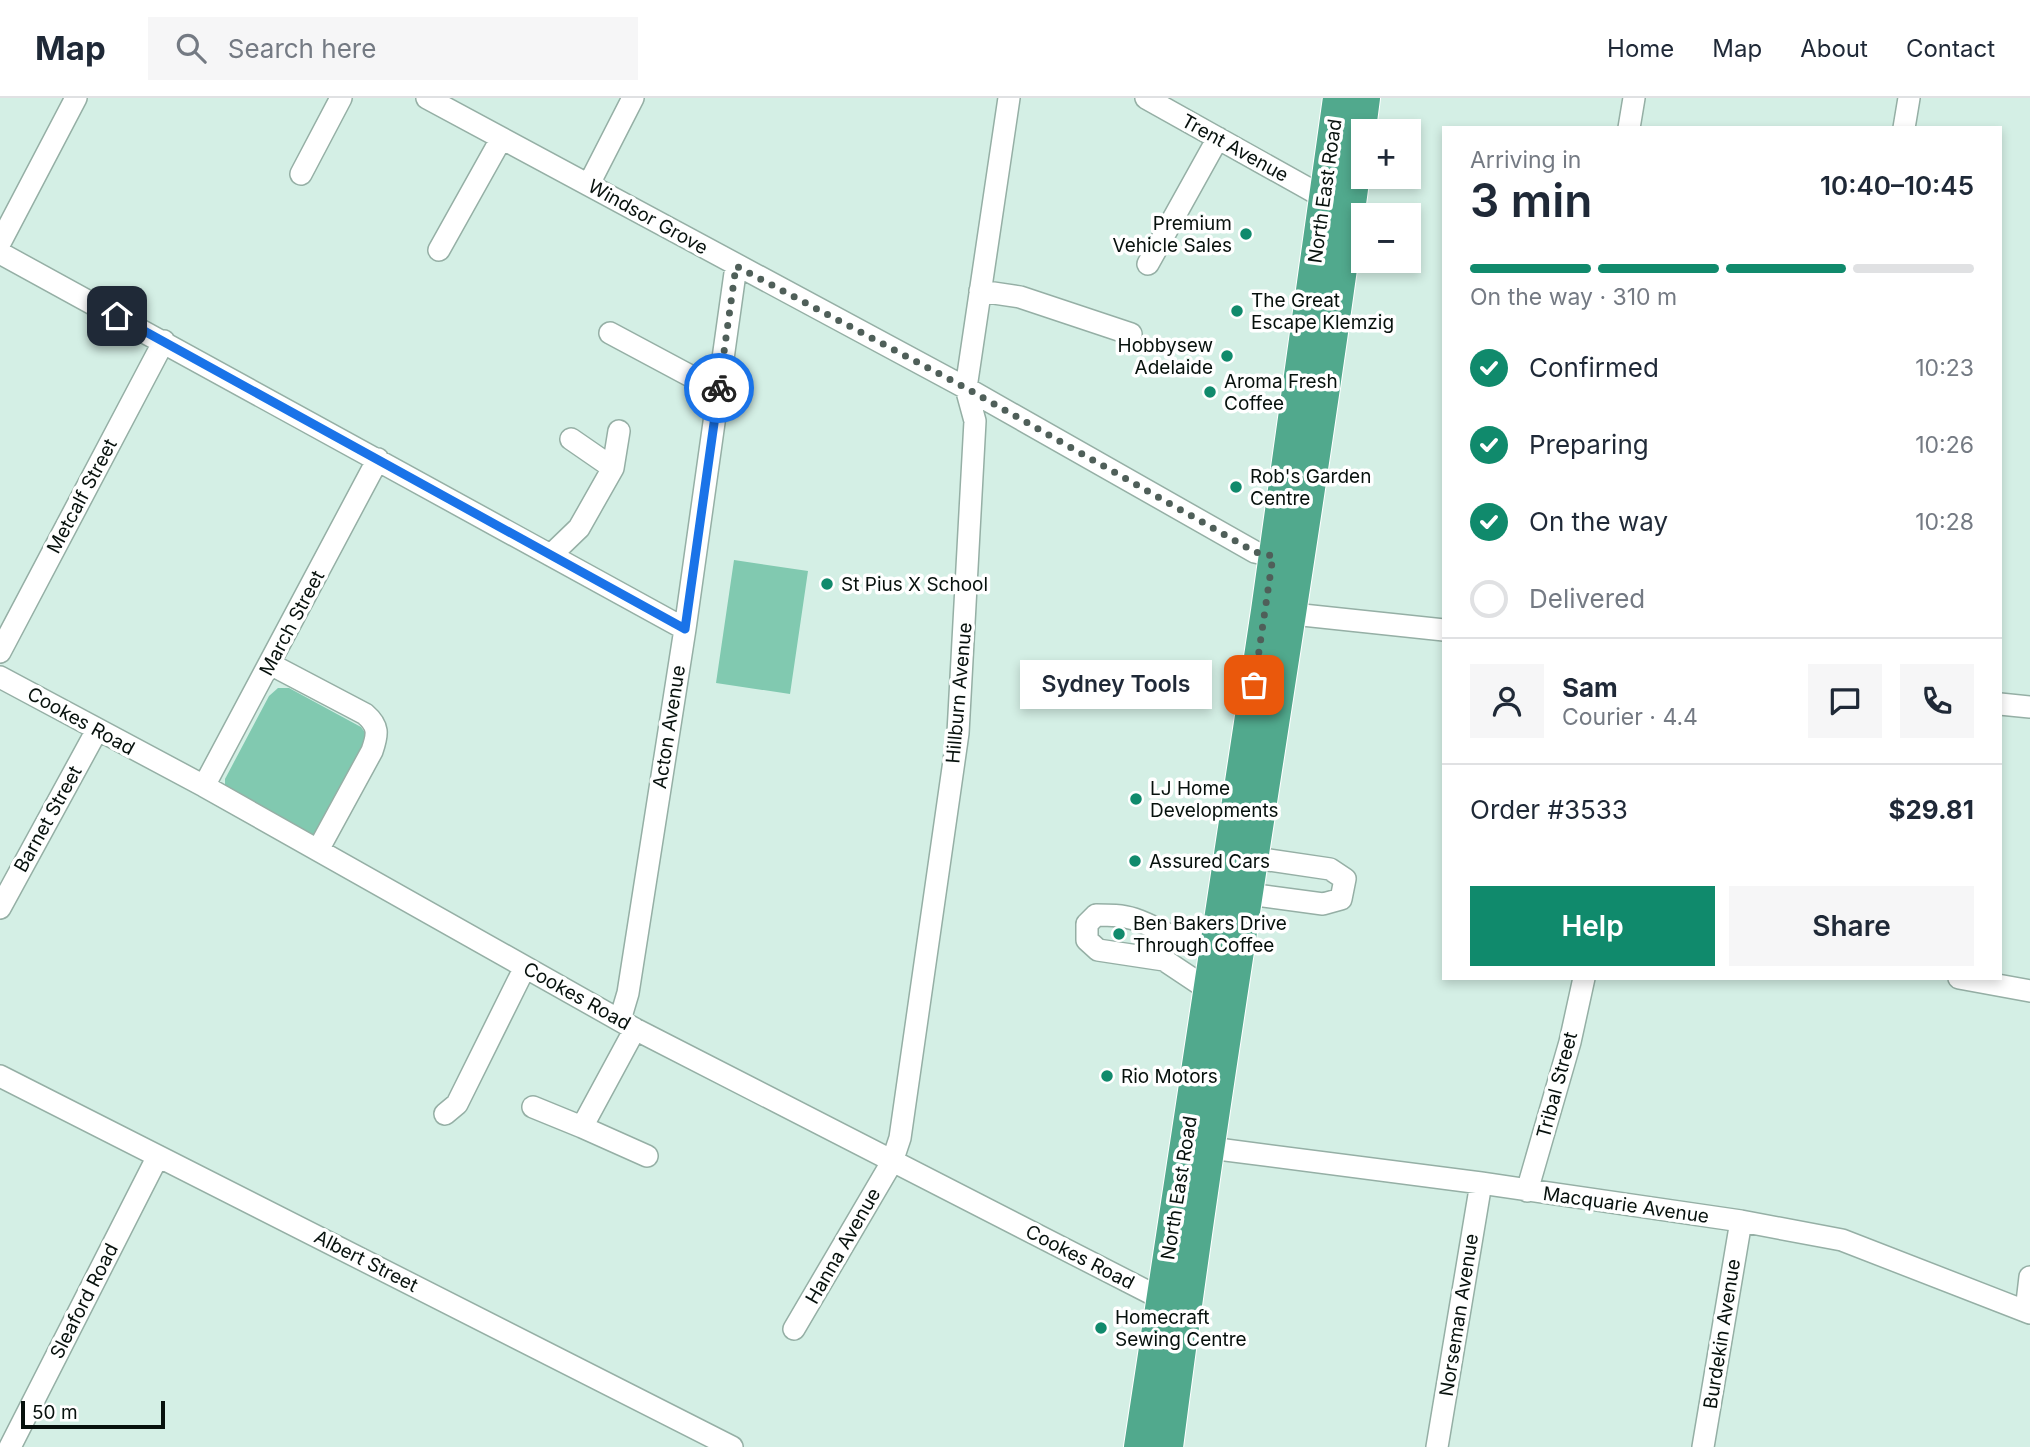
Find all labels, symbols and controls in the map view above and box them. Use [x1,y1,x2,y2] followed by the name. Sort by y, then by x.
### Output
[148,17,638,80] search box
[35,28,106,68] text: Map
[172,29,210,67] icon: search
[228,33,376,64] text: Search here
[1607,34,1674,63] text: Home
[1712,34,1762,63] text: Map
[1800,34,1868,63] text: About
[1906,34,1995,63] text: Contact
[1178,109,1292,187] street label: Trent Avenue
[1303,117,1347,265] street label: North East Road
[1351,119,1421,273] map controls
[1351,119,1421,189] button: +
[1470,146,1581,174] text: Arriving in
[1820,170,1974,201] text: 10:40–10:45
[1470,172,1592,228] text: 3 min
[584,175,712,259] street label: Windsor Grove
[1351,203,1421,273] button: −
[1112,212,1232,257] place label: Premium Vehicle Sales
[1238,226,1254,242] marker: Premium Vehicle Sales
[1470,283,1677,311] text: On the way · 310 m
[87,286,147,346] pin
[1251,289,1394,334] place label: The Great Escape Klemzig
[98,297,136,335] icon: home
[1229,303,1245,319] marker: The Great Escape Klemzig
[1118,334,1213,379] place label: Hobbysew Adelaide
[1219,348,1235,364] marker: Hobbysew Adelaide
[1470,349,1508,387] icon: check
[1529,352,1659,383] text: Confirmed
[684,353,754,423] courier
[1915,354,1974,382] text: 10:23
[700,369,738,407] icon: bike
[1224,370,1338,415] place label: Aroma Fresh Coffee
[1202,384,1218,400] marker: Aroma Fresh Coffee
[1470,426,1508,464] icon: check
[1529,429,1649,460] text: Preparing
[1915,431,1974,459] text: 10:26
[42,435,122,557] street label: Metcalf Street
[1250,465,1371,510] place label: Rob's Garden Centre
[1228,479,1244,495] marker: Rob's Garden Centre
[1470,503,1508,541] icon: check
[1529,506,1668,537] text: On the way
[1915,508,1974,536] text: 10:28
[255,567,329,679] street label: March Street
[841,573,988,596] place label: St Pius X School
[819,576,835,592] marker: St Pius X School
[1529,583,1645,614] text: Delivered
[941,621,977,765] street label: Hillburn Avenue
[1224,655,1284,715] pin
[1020,660,1212,710] callout: Sydney Tools
[648,664,690,790] street label: Acton Avenue
[1470,664,1544,738] button: person
[1808,664,1882,738] button: chat
[1900,664,1974,738] button: phone
[1235,666,1273,704] icon: bag
[1041,670,1191,698] text: Sydney Tools
[1562,672,1618,703] text: Sam
[23,682,139,760] street label: Cookes Road
[1562,703,1698,731] text: Courier · 4.4
[9,762,87,876] street label: Barnet Street
[1150,777,1278,822] place label: LJ Home Developments
[1128,791,1144,807] marker: LJ Home Developments
[1470,794,1628,825] text: Order #3533
[1888,794,1974,825] text: $29.81
[1149,850,1270,873] place label: Assured Cars
[1127,853,1143,869] marker: Assured Cars
[1470,886,1715,966] button: Help
[1729,886,1974,966] button: Share
[1133,912,1287,957] place label: Ben Bakers Drive Through Coffee
[1111,926,1127,942] marker: Ben Bakers Drive Through Coffee
[519,957,635,1035] street label: Cookes Road
[1532,1029,1582,1141] street label: Tribal Street
[1121,1065,1218,1088] place label: Rio Motors
[1099,1068,1115,1084] marker: Rio Motors
[1156,1114,1202,1262] street label: North East Road
[1541,1182,1711,1228] street label: Macquarie Avenue
[801,1184,885,1308] street label: Hanna Avenue
[1022,1220,1138,1294] street label: Cookes Road
[310,1225,422,1297] street label: Albert Street
[1435,1232,1483,1398] street label: Norseman Avenue
[45,1240,123,1362] street label: Sleaford Road
[1699,1257,1745,1411] street label: Burdekin Avenue
[1115,1306,1247,1351] place label: Homecraft Sewing Centre
[1093,1320,1109,1336] marker: Homecraft Sewing Centre
[21,1398,164,1430] scale bar
[32,1401,78,1424] text: 50 m

